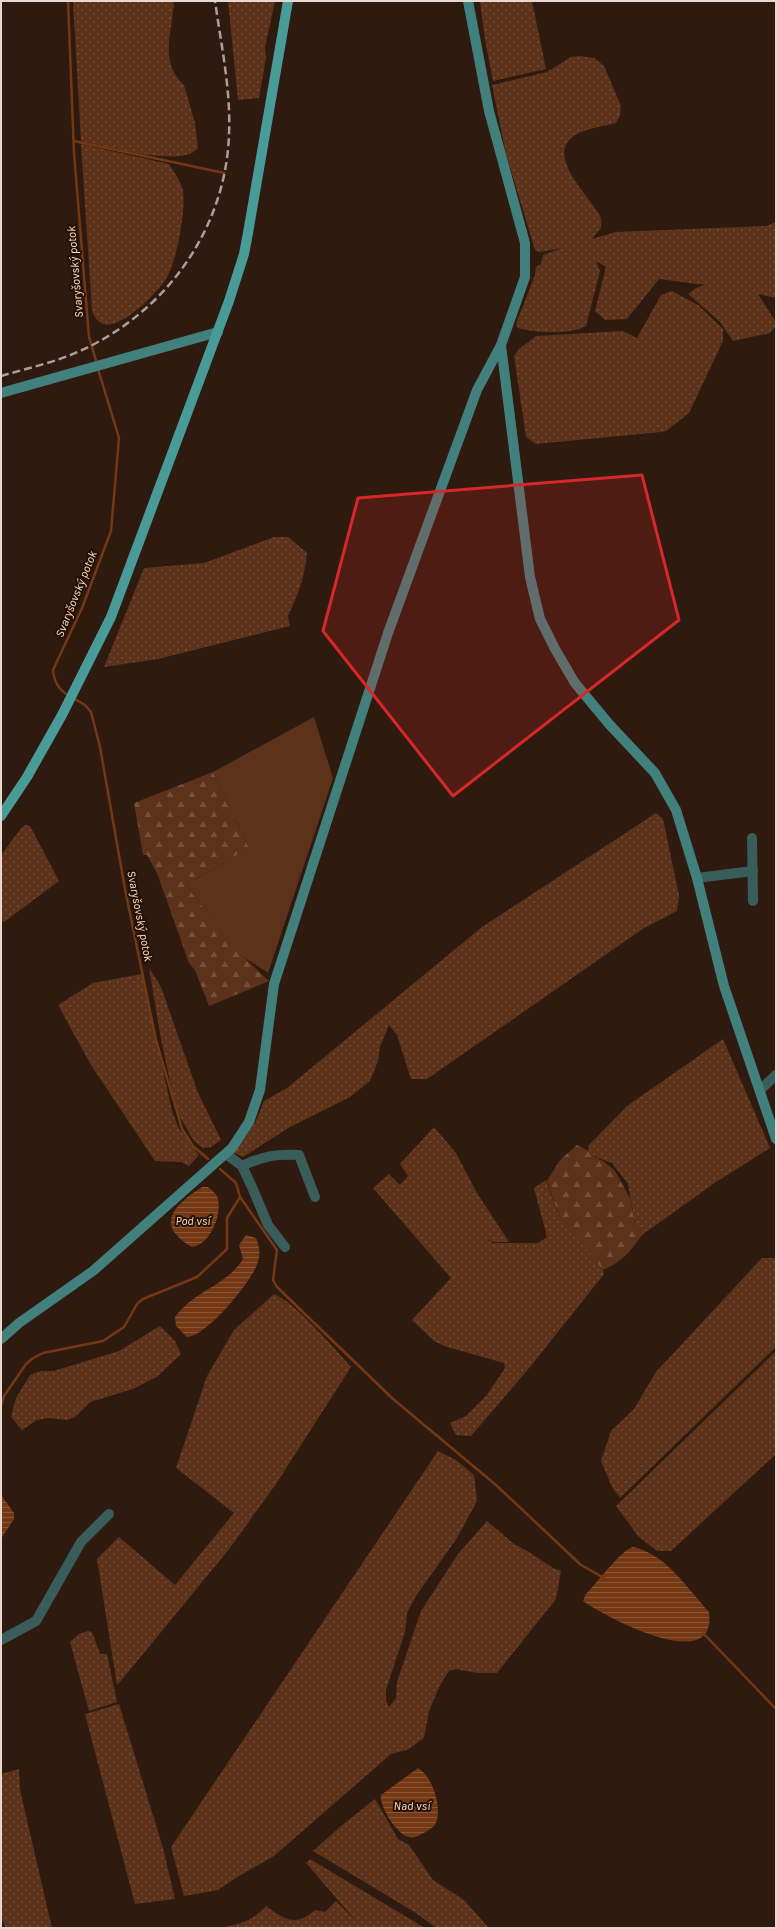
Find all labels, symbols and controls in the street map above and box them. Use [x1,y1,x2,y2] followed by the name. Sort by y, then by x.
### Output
[64,225,86,318] water label: Svaryšovský potok
[52,548,100,639] water label: Svaryšovský potok
[124,869,156,963] water label: Svaryšovský potok
[175,1214,212,1228] water label: Pod vsí
[394,1799,432,1813] water label: Nad vsí

